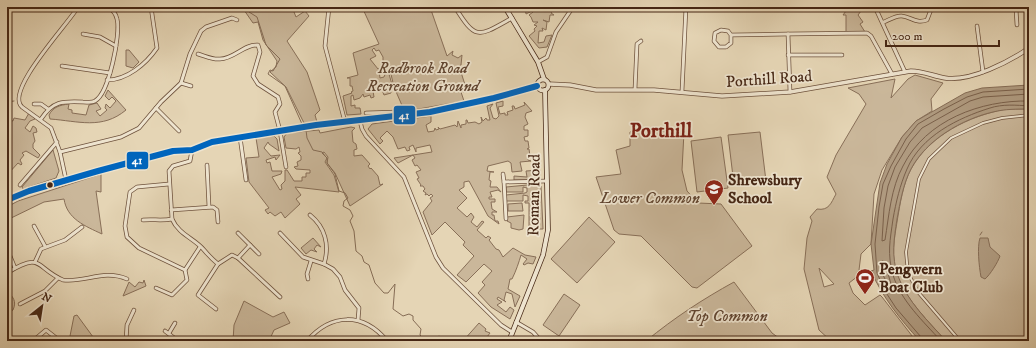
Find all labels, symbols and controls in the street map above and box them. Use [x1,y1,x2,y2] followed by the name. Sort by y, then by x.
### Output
[886,22,999,48] scale bar
[892,29,922,44] text: 200 m
[366,58,482,96] park label: Radbrook Road Recreation Ground
[725,66,813,92] street label: Porthill Road
[393,105,416,125] line badge: 41
[398,109,409,123] text: 41
[630,119,693,144] district label: Porthill
[126,151,149,170] line badge: 41
[131,154,142,168] text: 41
[523,154,545,236] street label: Roman Road
[728,170,802,208] place label: Shrewsbury School
[703,178,725,206] school or university icon: Shrewsbury School
[45,180,55,190] unlabelled marker
[599,188,700,208] park label: Lower Common
[879,259,943,297] place label: Pengwern Boat Club
[854,267,876,295] sports icon: Pengwern Boat Club
[22,286,62,326] north arrow
[39,290,54,307] text: N
[686,306,768,326] park label: Top Common

